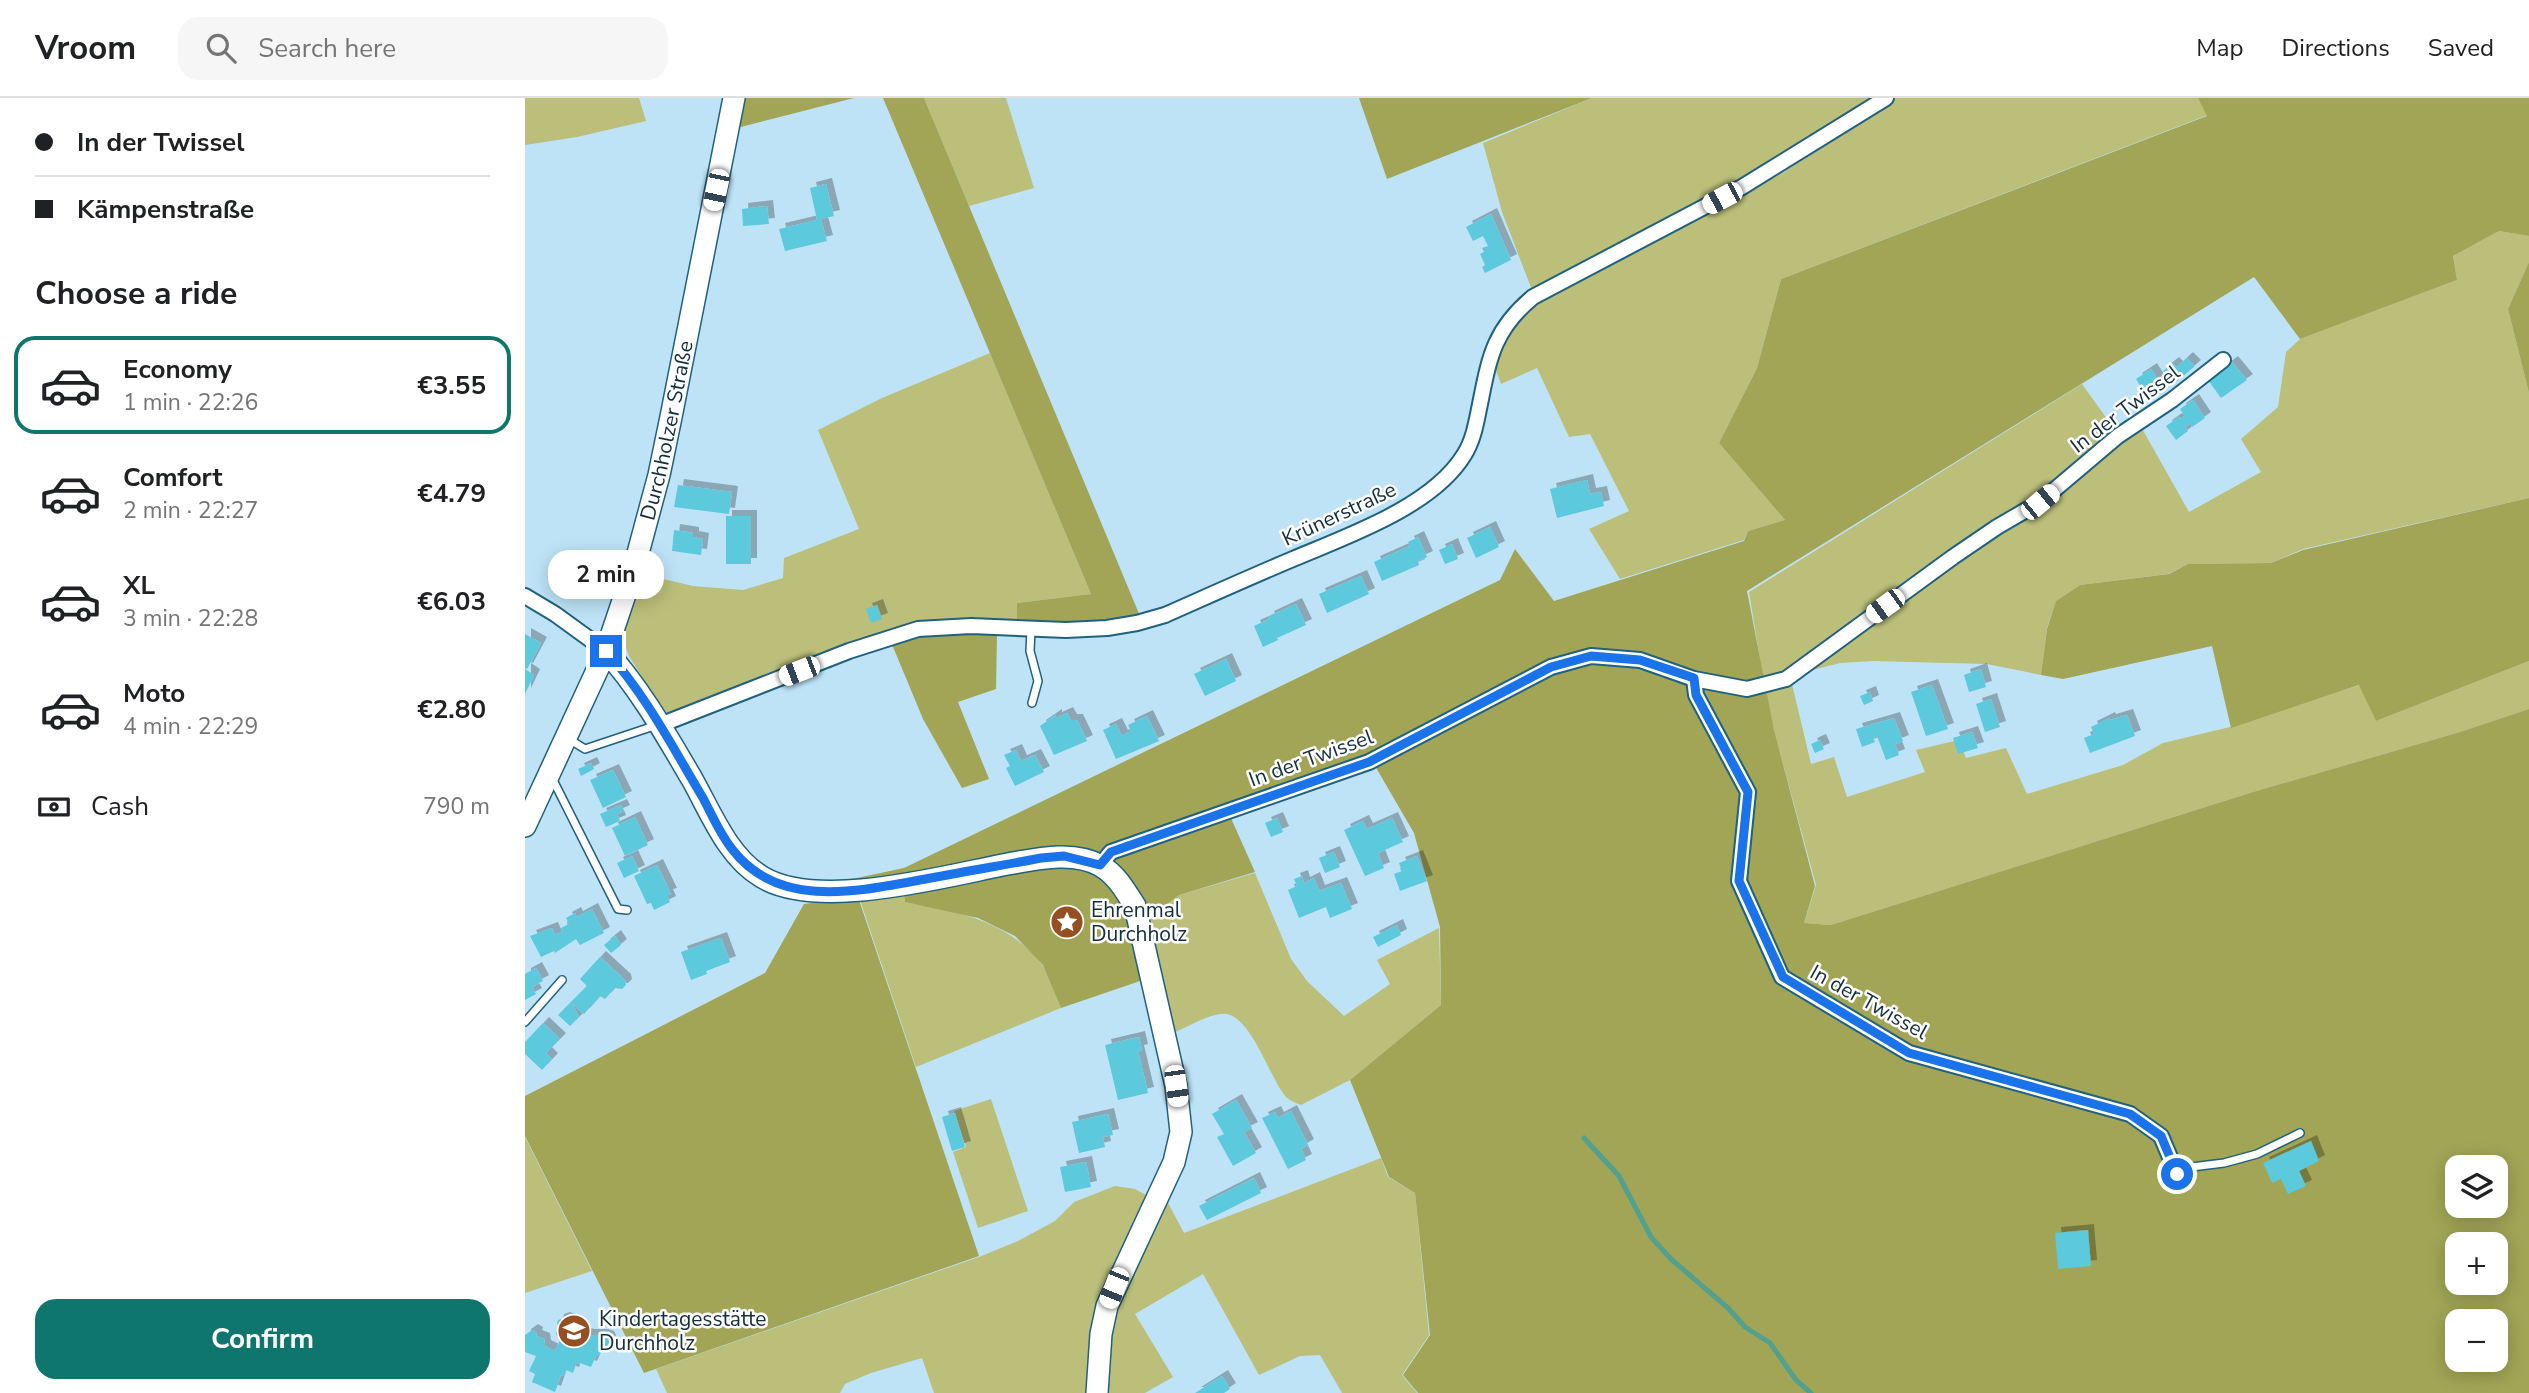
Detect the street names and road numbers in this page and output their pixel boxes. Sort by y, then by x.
street label: Durchholzer Straße [633,338,700,523]
street label: In der Twissel [2064,358,2186,459]
street label: Krünerstraße [1277,475,1401,553]
street label: In der Twissel [1245,722,1378,793]
street label: In der Twissel [1805,958,1934,1046]

